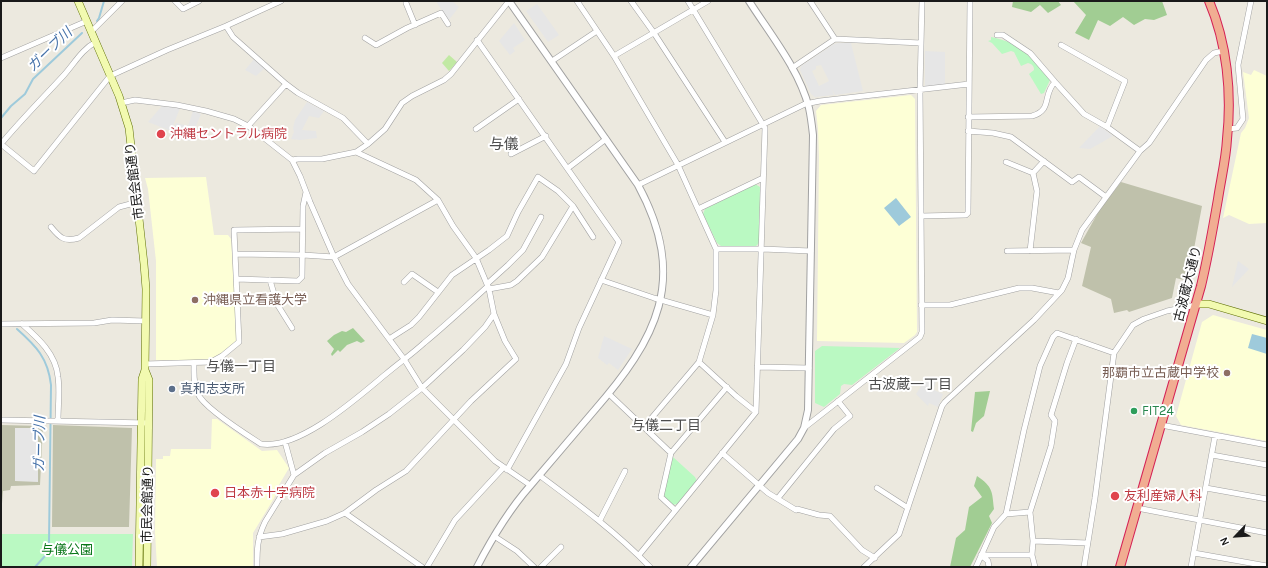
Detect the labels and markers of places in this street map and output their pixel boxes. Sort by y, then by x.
place label: 沖縄セントラル病院 [170,126,287,142]
marker: 沖縄セントラル病院 [155,128,167,140]
place label: 沖縄県立看護大学 [203,292,307,308]
marker: 沖縄県立看護大学 [190,295,200,305]
place label: 那覇市立古蔵中学校 [1102,365,1219,381]
marker: 那覇市立古蔵中学校 [1222,368,1232,378]
place label: 真和志支所 [180,381,245,397]
marker: 真和志支所 [167,384,177,394]
place label: FIT24 [1142,403,1174,419]
marker: FIT24 [1129,406,1139,416]
place label: 日本赤十字病院 [224,485,315,501]
marker: 日本赤十字病院 [209,487,221,499]
place label: 友利産婦人科 [1124,488,1202,504]
marker: 友利産婦人科 [1109,490,1121,502]

